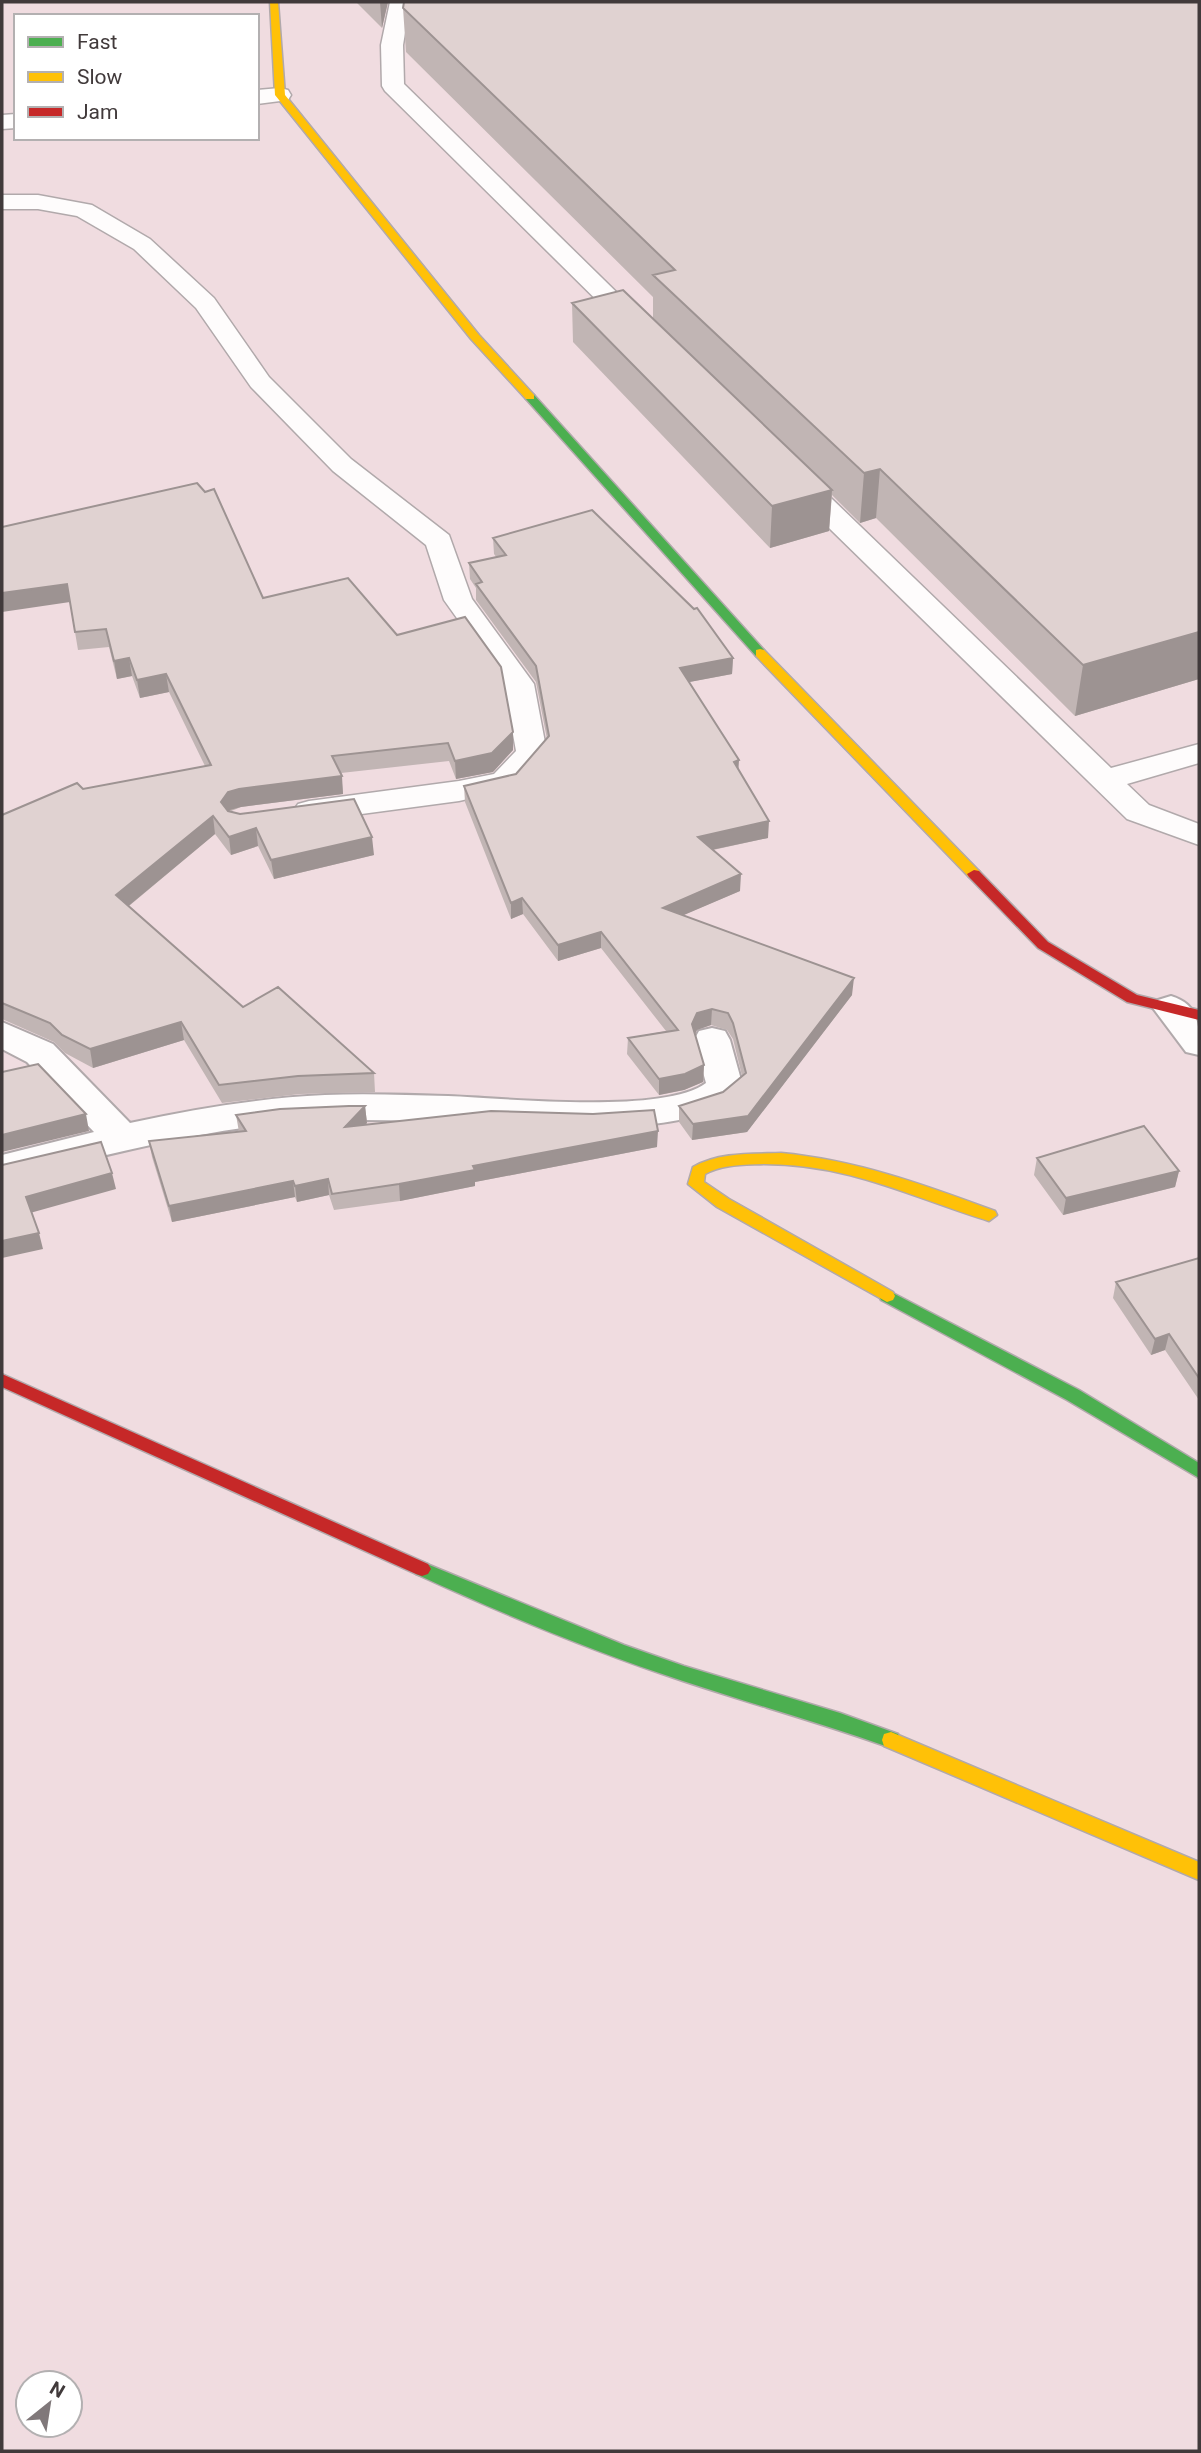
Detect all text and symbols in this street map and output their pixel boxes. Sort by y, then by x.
legend [14,14,259,140]
text: Fast [77,30,118,54]
text: Slow [77,65,123,89]
text: Jam [77,100,118,124]
north arrow [14,2369,84,2439]
text: N [46,2376,69,2403]

